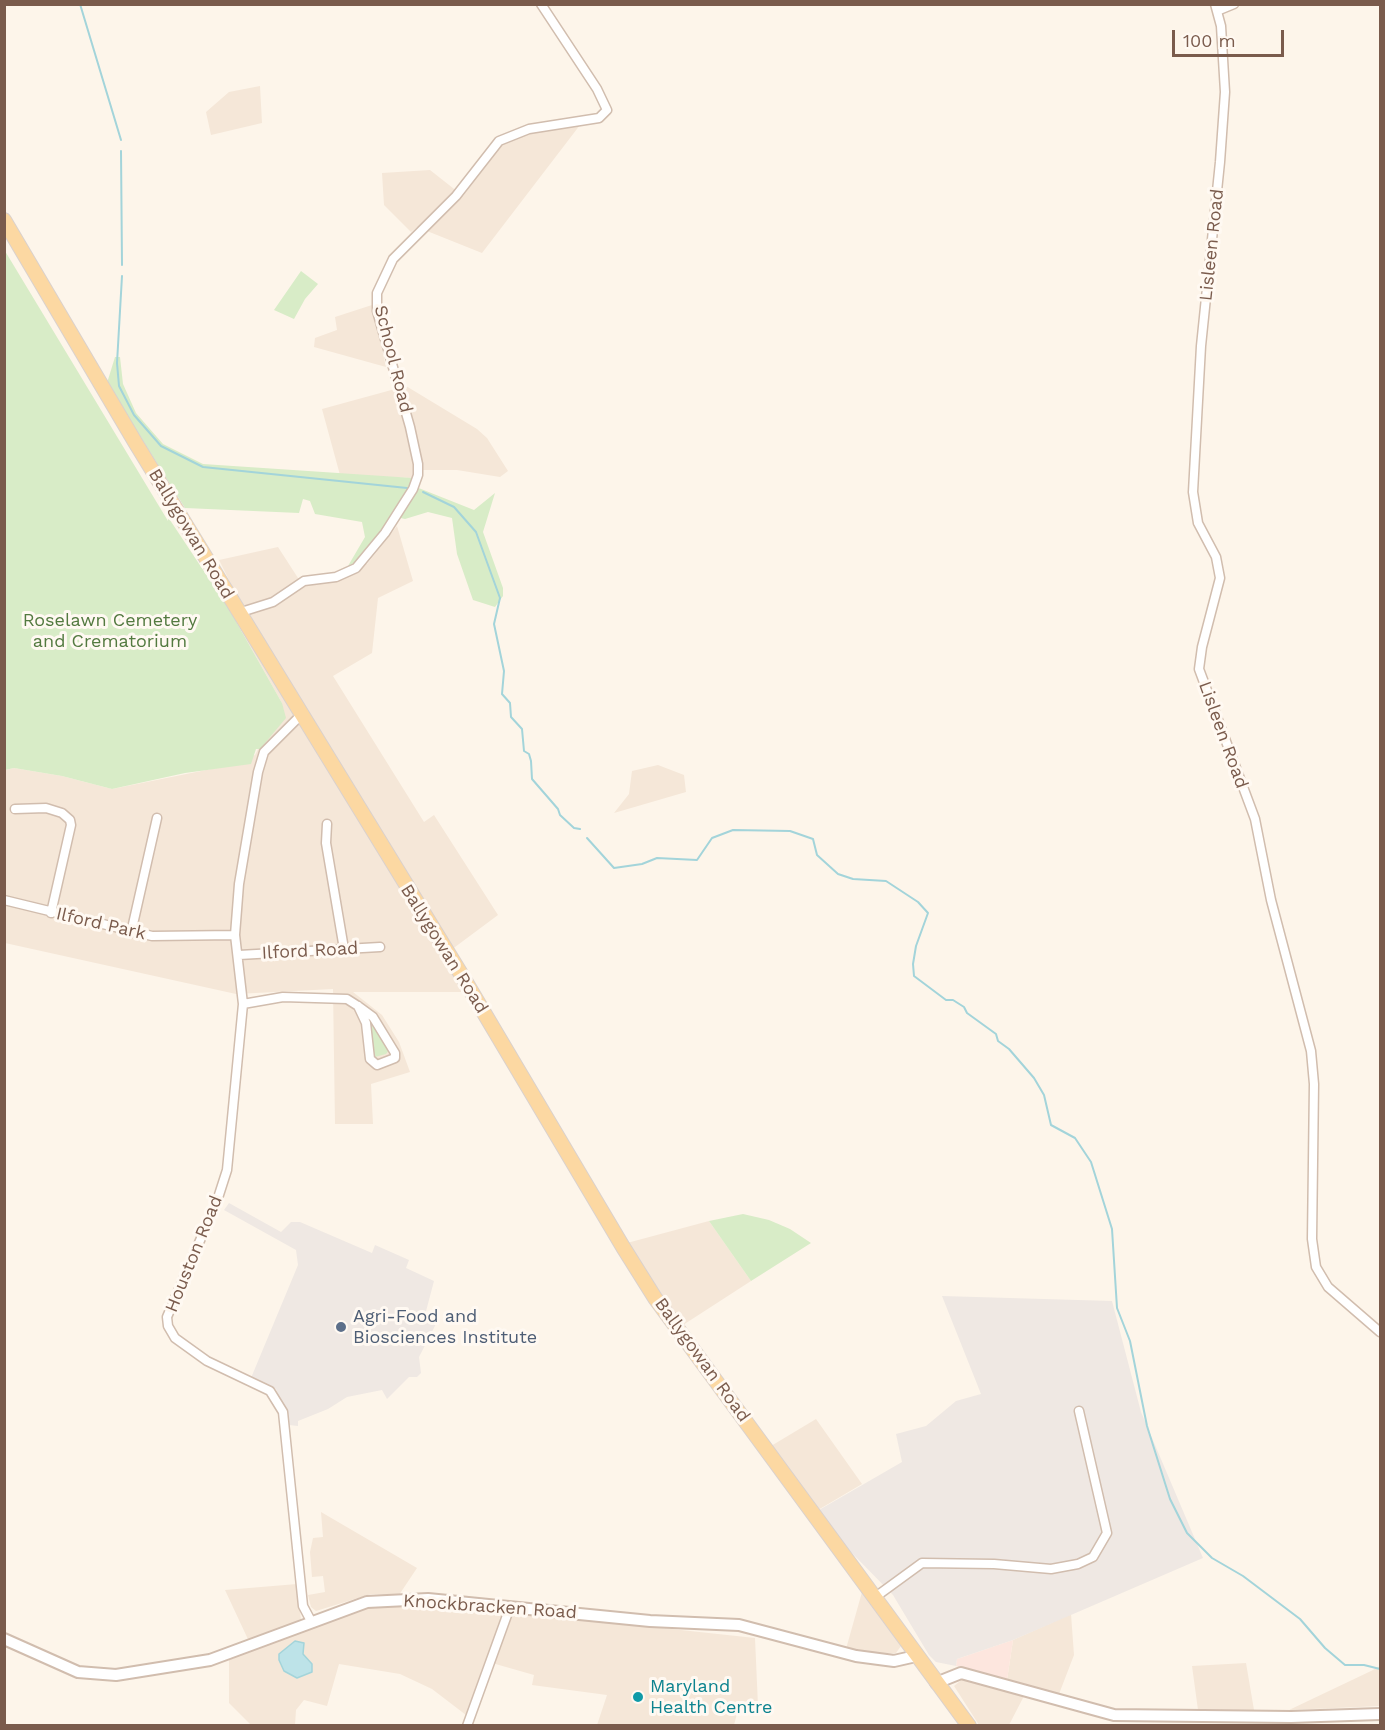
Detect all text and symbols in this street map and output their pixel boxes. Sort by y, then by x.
scale bar [1175,18,1288,56]
text: 100 m [1183,30,1236,51]
street label: Lisleen Road [1195,188,1229,302]
street label: School Road [369,303,417,415]
street label: Ballygowan Road [144,465,238,603]
park label: Roselawn Cemetery and Crematorium [23,610,197,652]
street label: Lisleen Road [1194,678,1252,792]
street label: Ballygowan Road [396,880,492,1018]
street label: Ilford Park [54,903,148,945]
street label: Ilford Road [261,938,359,964]
street label: Houston Road [161,1192,227,1316]
street label: Ballygowan Road [650,1294,754,1426]
place label: Agri-Food and Biosciences Institute [353,1306,537,1348]
marker: Agri-Food and Biosciences Institute [334,1320,348,1334]
street label: Knockbracken Road [402,1590,578,1624]
place label: Maryland Health Centre [650,1676,772,1718]
marker: Maryland Health Centre [631,1690,645,1704]

